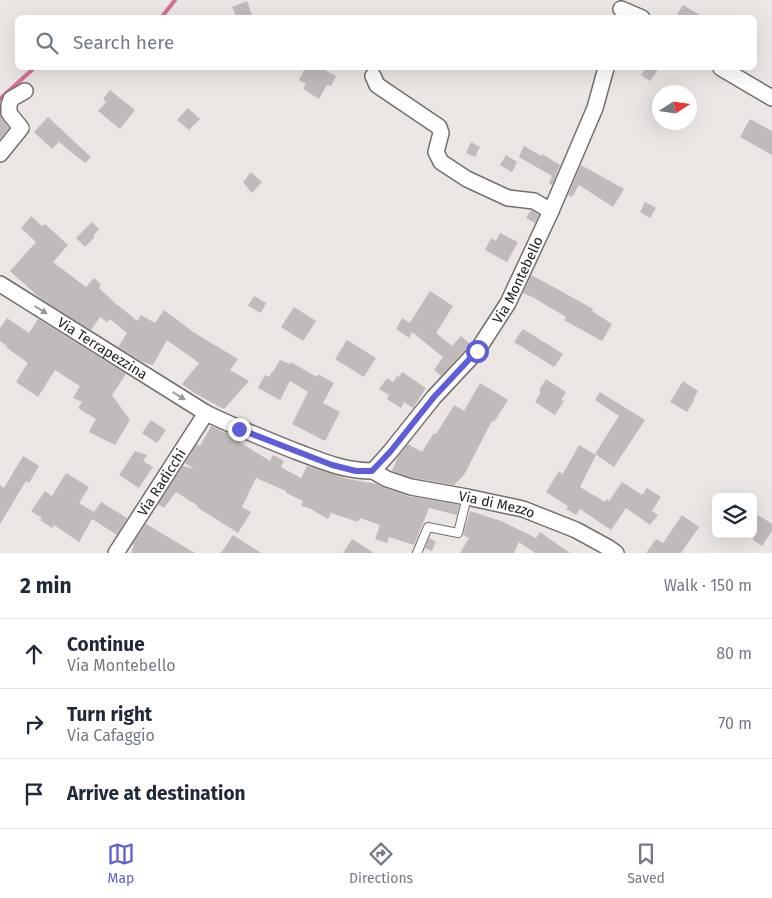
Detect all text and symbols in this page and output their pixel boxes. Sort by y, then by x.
search box [15,15,757,70]
icon: search [33,29,61,57]
text: Search here [73,31,174,54]
north arrow [652,85,697,130]
street label: Via Montebello [489,234,547,327]
one-way arrow [35,306,48,315]
street label: Via Terrapezzina [54,314,150,383]
route start [466,340,489,363]
one-way arrow [173,391,186,401]
route end [228,418,251,441]
street label: Via Radicchi [134,446,190,519]
street label: Via di Mezzo [457,488,537,522]
map controls [712,493,757,538]
button: layers [712,493,757,538]
text: 2 min [20,573,72,599]
text: Walk · 150 m [664,576,752,595]
text: Continue [67,633,145,656]
icon: ahead [20,640,48,668]
text: 80 m [716,644,752,663]
text: Via Montebello [67,656,176,675]
text: Turn right [67,703,152,726]
icon: right [20,710,48,738]
text: 70 m [718,714,752,733]
text: Via Cafaggio [67,726,155,745]
icon: arrive [20,780,48,808]
text: Arrive at destination [67,782,246,805]
tab: Map [107,840,135,887]
tab: Directions [349,840,413,887]
tab: Saved [627,840,665,887]

